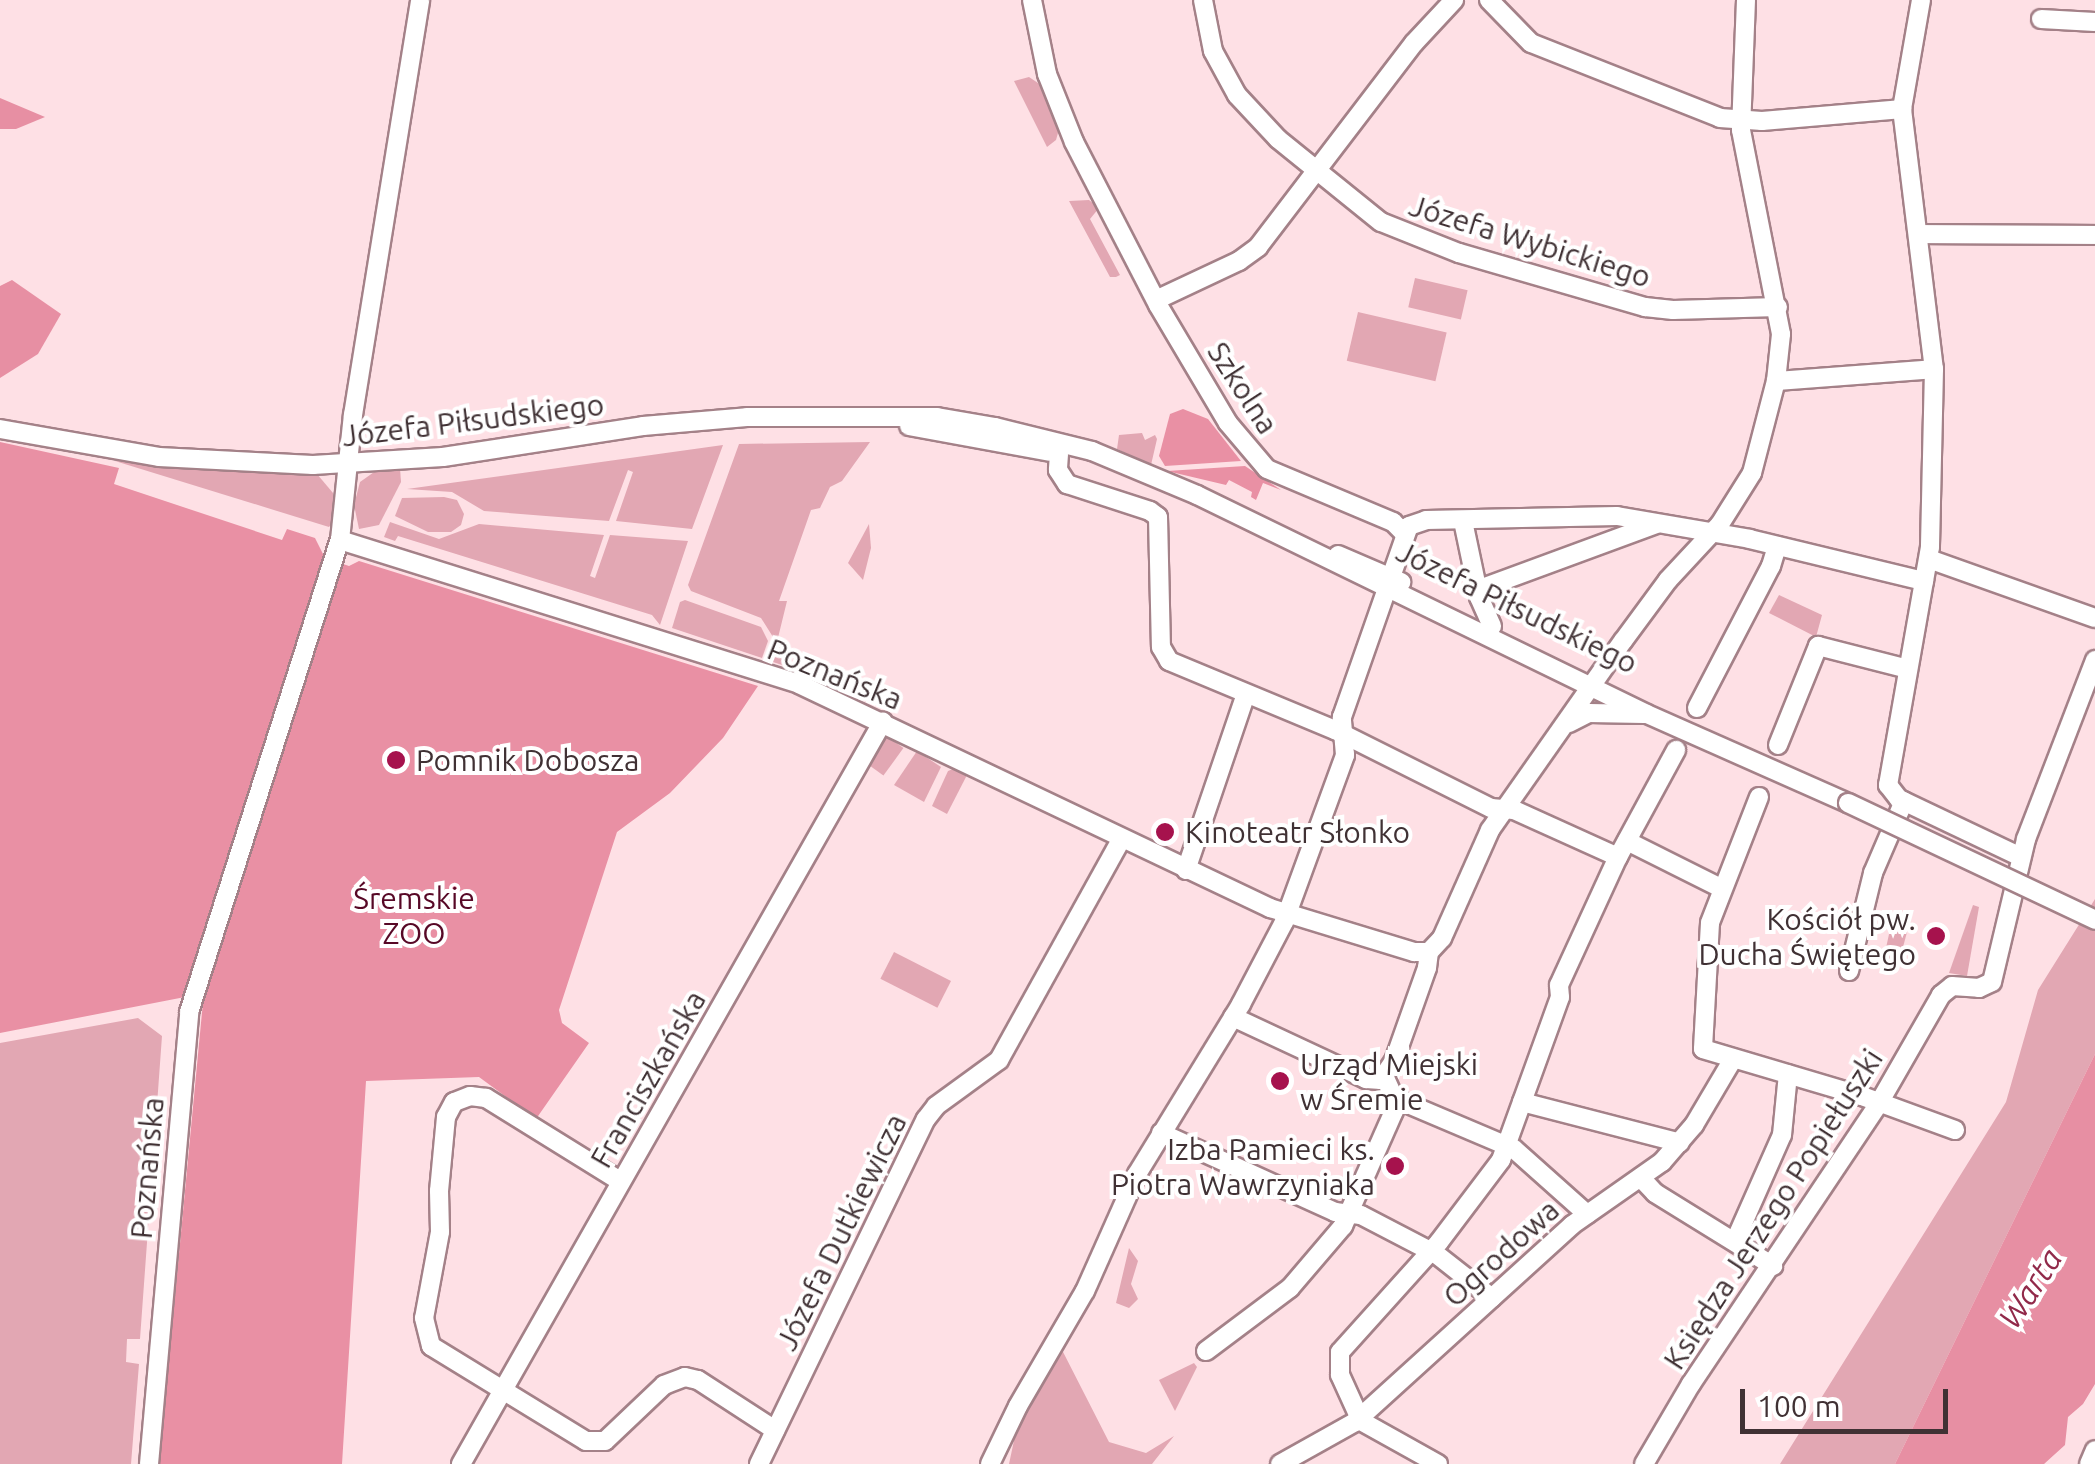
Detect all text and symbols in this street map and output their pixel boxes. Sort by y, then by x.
street label: Józefa Wybickiego [1405,187,1655,295]
street label: Szkolna [1200,335,1286,441]
street label: Józefa Piłsudskiego [340,386,606,454]
street label: Józefa Piłsudskiego [1391,533,1643,681]
street label: Poznańska [762,631,908,717]
place label: Pomnik Dobosza [416,742,639,778]
marker: Pomnik Dobosza [385,749,407,771]
place label: Kinoteatr Słonko [1185,814,1410,850]
marker: Kinoteatr Słonko [1154,821,1176,843]
park label: Śremskie ZOO [353,880,475,950]
place label: Kościół pw. Ducha Świętego [1698,901,1916,972]
marker: Kościół pw. Ducha Świętego [1925,925,1947,947]
street label: Franciszkańska [583,984,713,1174]
street label: Księdza Jerzego Popiełuszki [1656,1042,1890,1376]
place label: Urząd Miejski w Śremie [1300,1046,1478,1116]
marker: Urząd Miejski w Śremie [1269,1070,1291,1092]
street label: Poznańska [123,1096,171,1240]
street label: Józefa Dutkiewicza [768,1108,914,1356]
place label: Izba Pamieci ks. Piotra Wawrzyniaka [1111,1131,1375,1202]
marker: Izba Pamieci ks. Piotra Wawrzyniaka [1384,1155,1406,1177]
street label: Ogrodowa [1436,1192,1566,1314]
water label: Warta [1990,1241,2070,1335]
scale bar [1745,1369,1952,1431]
text: 100 m [1757,1389,1841,1423]

